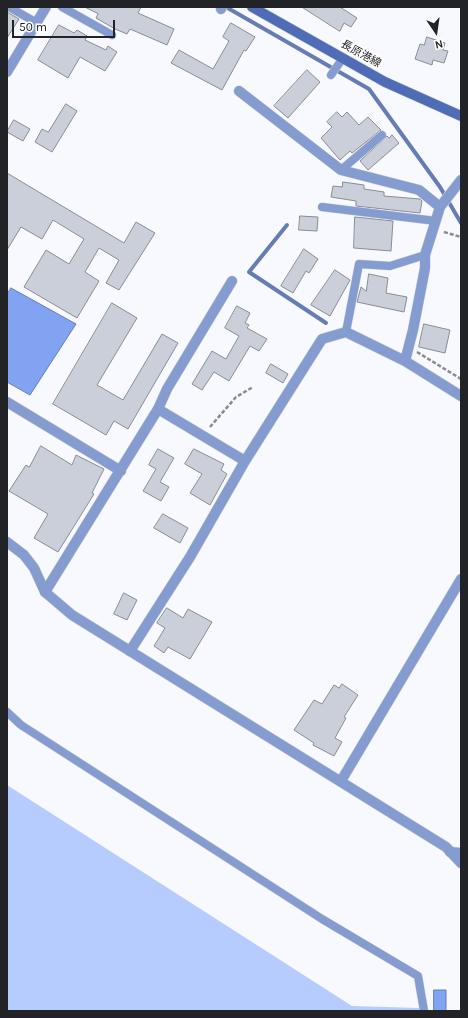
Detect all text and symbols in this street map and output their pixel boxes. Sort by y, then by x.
scale bar [14,12,117,38]
north arrow [416,12,456,52]
text: 50 m [19,20,47,34]
text: N [434,37,444,51]
street label: 長原港線 [339,38,383,70]

